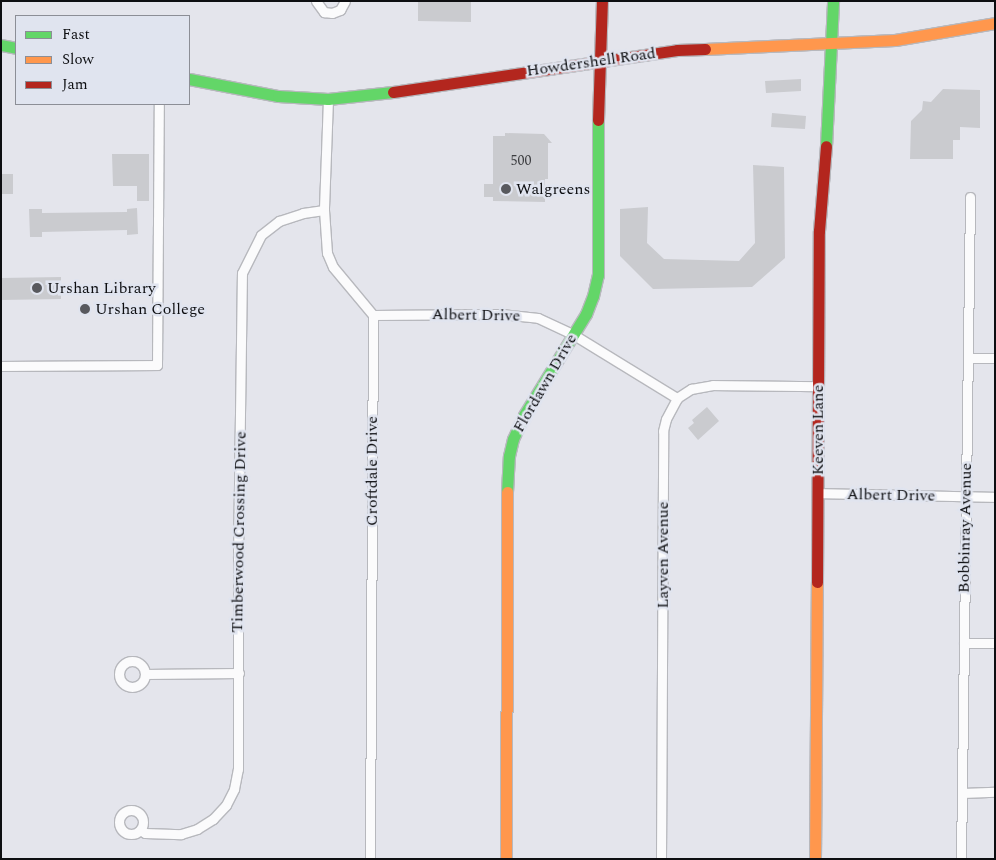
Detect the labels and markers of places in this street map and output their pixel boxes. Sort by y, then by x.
place label: Walgreens [516,179,590,199]
marker: Walgreens [500,183,512,195]
place label: Urshan Library [47,278,156,298]
marker: Urshan Library [31,282,43,294]
place label: Urshan College [95,299,205,319]
marker: Urshan College [79,303,91,315]

